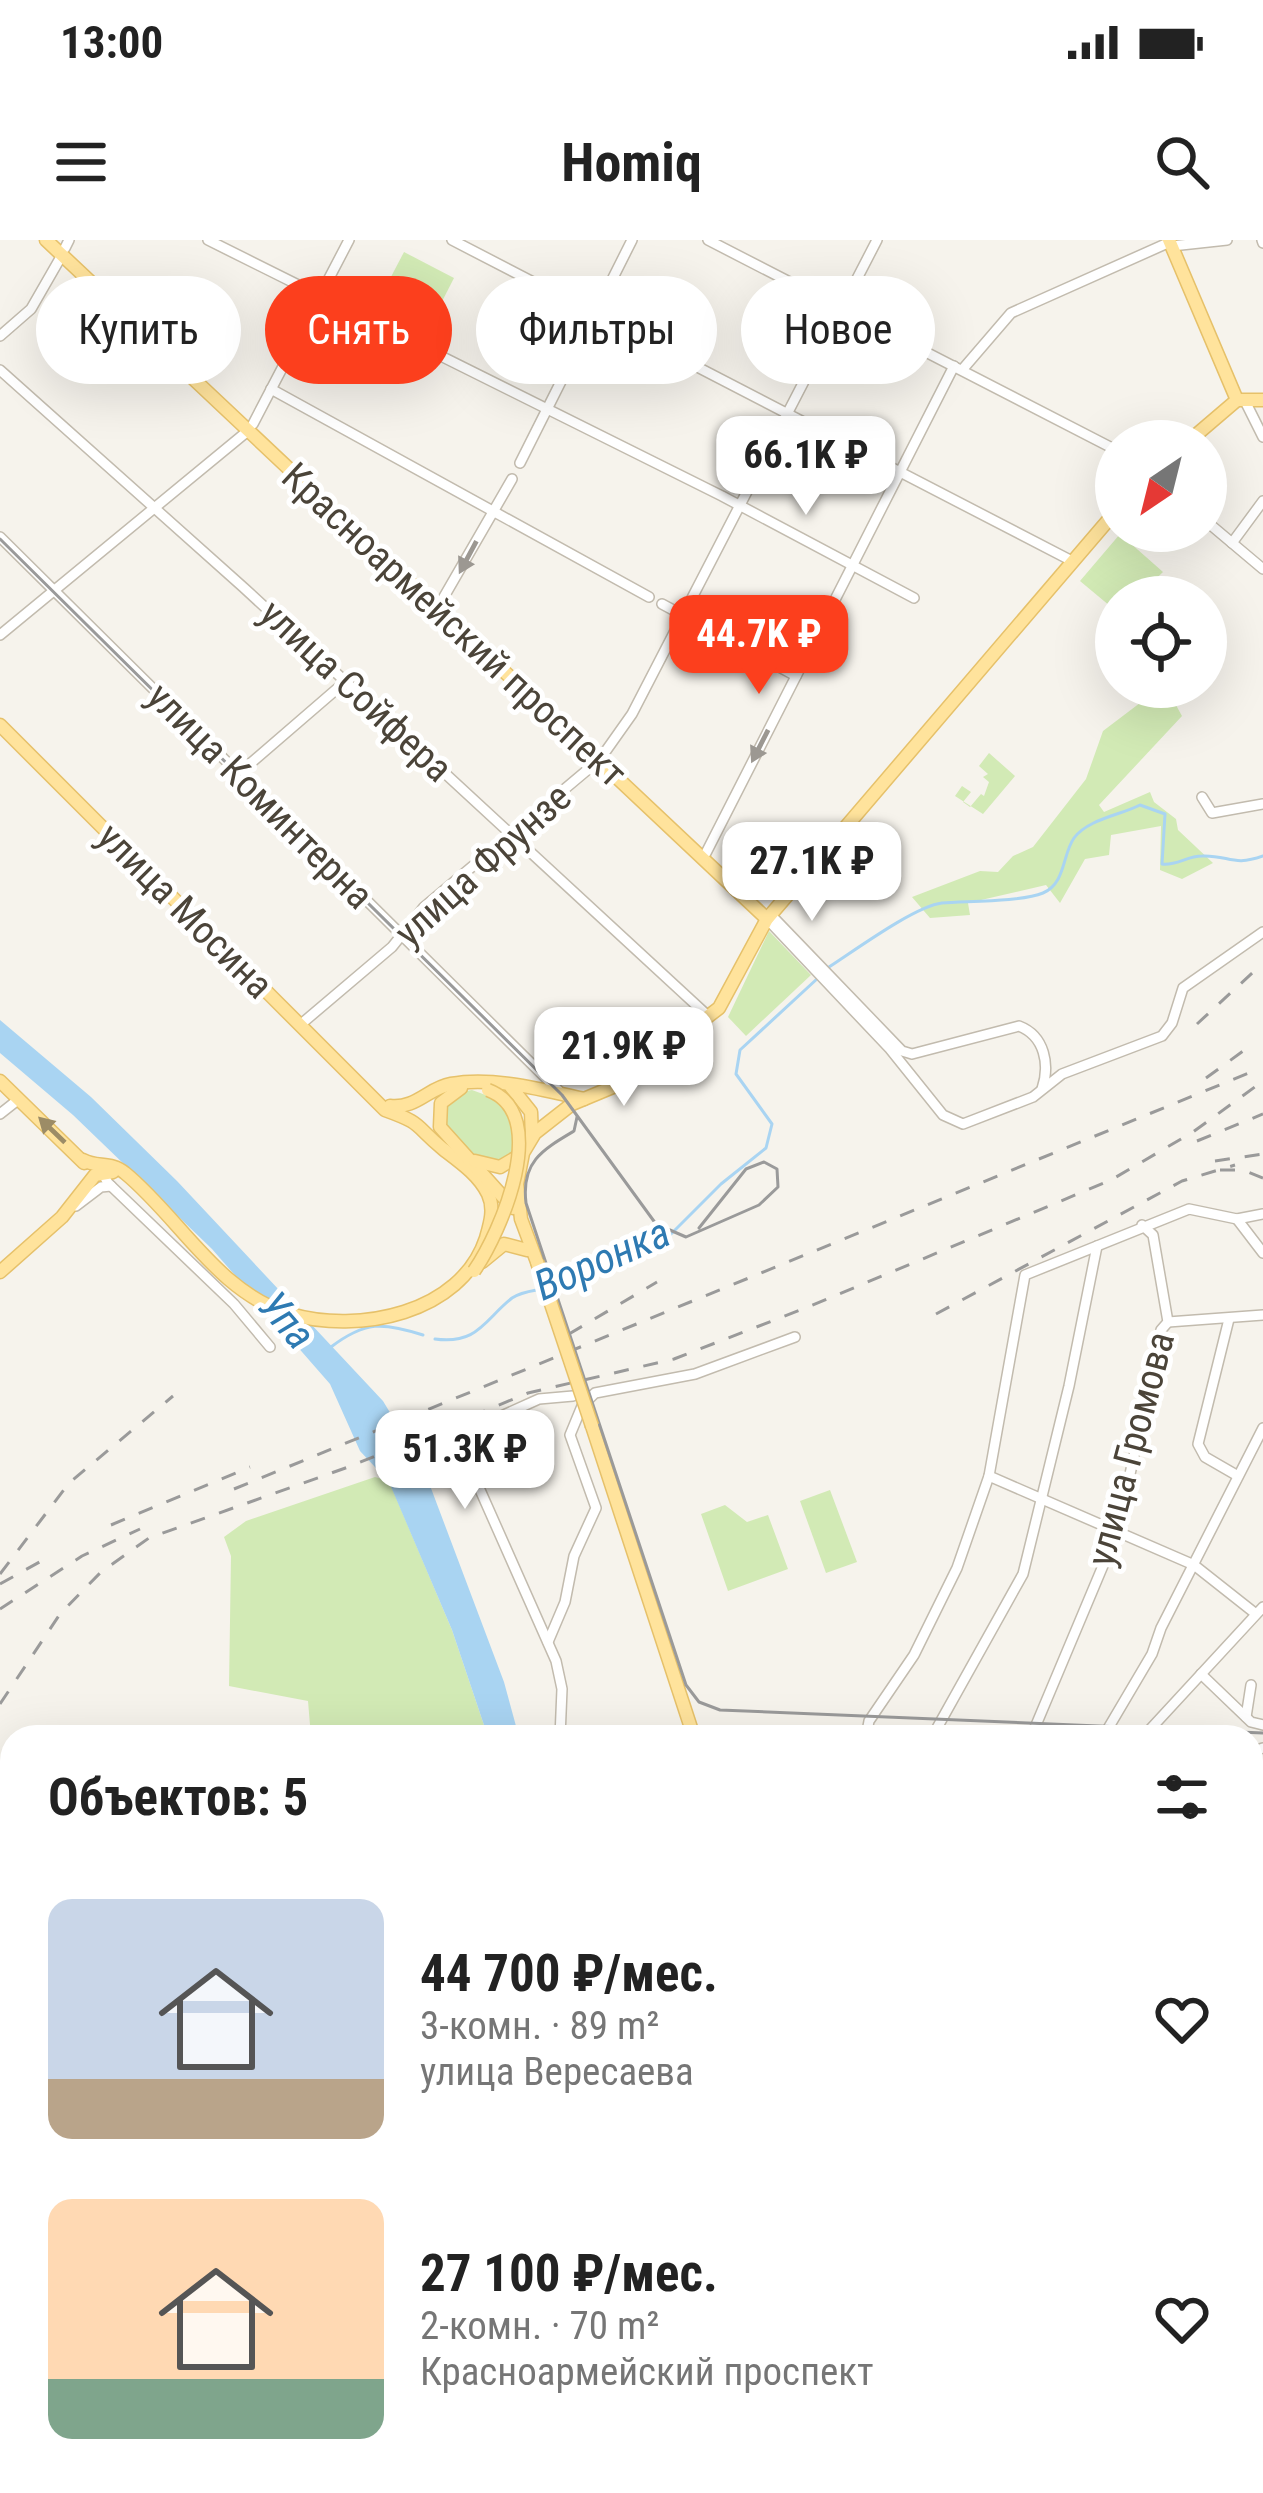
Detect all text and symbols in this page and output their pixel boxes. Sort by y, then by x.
text: 13:00 [60,16,163,69]
icon: menu [48,129,114,195]
icon: search [1149,129,1215,195]
text: Homiq [561,131,702,194]
chip: Купить [36,276,241,384]
chip: Снять [265,276,452,384]
chip: Фильтры [476,276,717,384]
chip: Новое [741,276,935,384]
pin: 66.1K ₽ [695,416,917,518]
north arrow [1095,420,1227,552]
map controls [1095,420,1227,708]
text: 66.1K ₽ [743,432,869,478]
street label: Красноармейский проспект [272,453,636,797]
one-way arrow [458,540,479,575]
button: locate [1095,576,1227,708]
street label: улица Сойфера [251,590,461,792]
pin: 44.7K ₽ [648,595,870,697]
text: 44.7K ₽ [696,611,822,657]
street label: улица Коминтерна [138,674,382,918]
one-way arrow [751,729,771,763]
street label: улица Фрунзе [386,774,580,956]
street label: улица Мосина [88,814,282,1008]
pin: 27.1K ₽ [701,822,923,924]
text: 27.1K ₽ [749,838,875,884]
pin: 21.9K ₽ [513,1007,735,1109]
text: 21.9K ₽ [561,1023,687,1069]
one-way arrow [38,1117,67,1145]
water label: Воронка [527,1208,677,1310]
water label: Упа [249,1281,325,1359]
street label: улица Громова [1078,1327,1184,1571]
pin: 51.3K ₽ [354,1410,576,1512]
text: 51.3K ₽ [402,1426,528,1472]
icon: filters [1149,1764,1215,1830]
text: Объектов: 5 [48,1768,308,1827]
text: 44 700 ₽/мес. [420,1944,718,2003]
icon: home [144,1947,288,2091]
icon: heart [1149,1986,1215,2052]
text: 3-комн. · 89 m² [420,2003,659,2049]
text: улица Вересаева [420,2049,694,2095]
text: 27 100 ₽/мес. [420,2244,718,2303]
icon: home [144,2247,288,2391]
icon: heart [1149,2286,1215,2352]
text: 2-комн. · 70 m² [420,2303,659,2349]
text: Красноармейский проспект [420,2349,874,2395]

